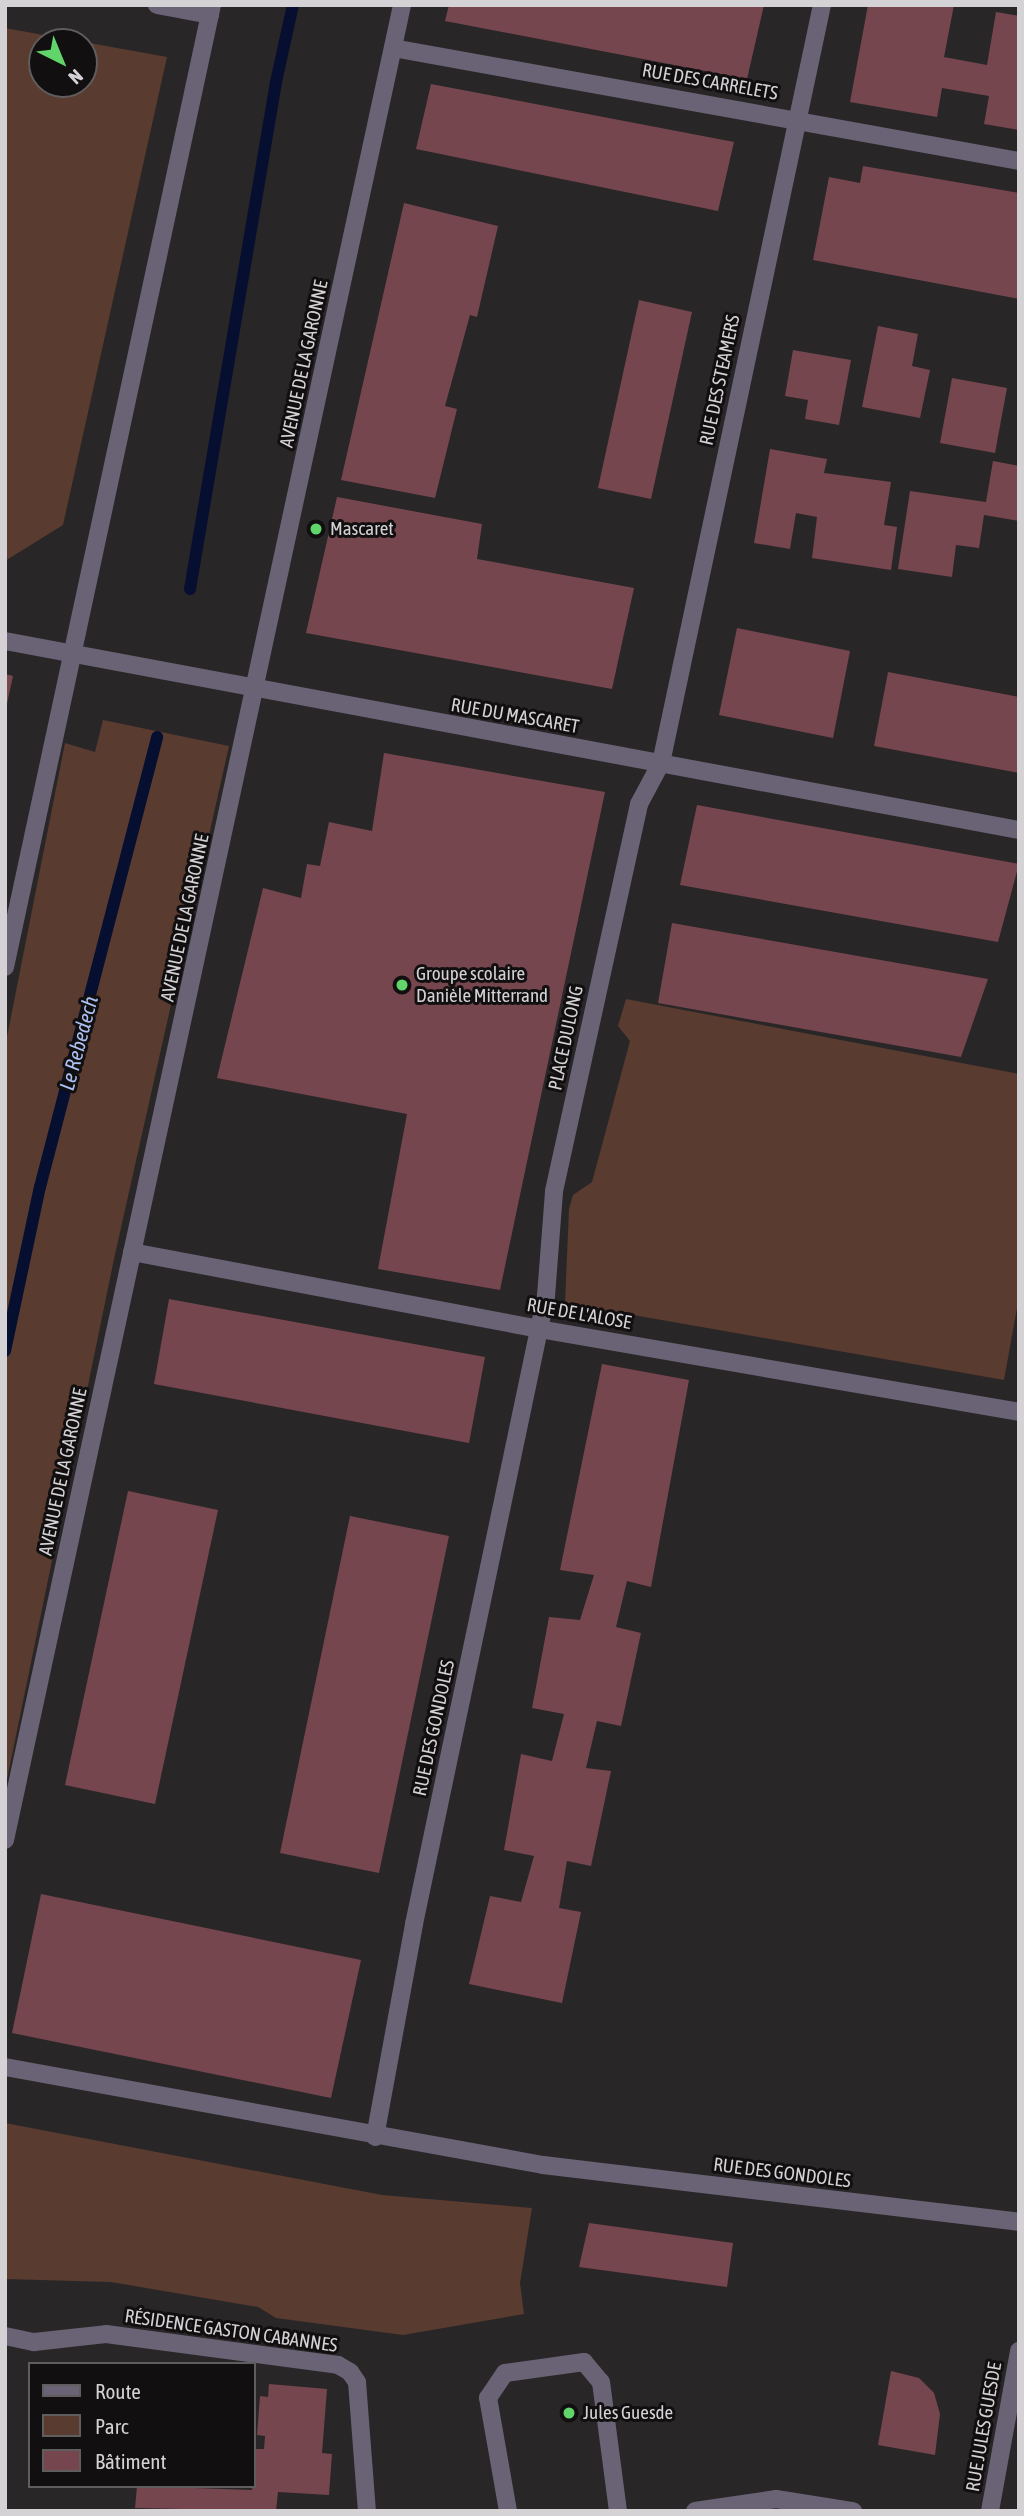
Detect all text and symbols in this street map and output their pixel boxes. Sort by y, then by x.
north arrow [28,28,98,98]
street label: RUE DES CARRELETS [640,59,780,105]
text: N [64,65,88,89]
street label: AVENUE DE LA GARONNE [275,278,333,450]
street label: RUE DES STEAMERS [695,313,745,447]
place label: Mascaret [330,518,394,540]
marker: Mascaret [308,521,324,537]
street label: RUE DU MASCARET [449,694,581,738]
street label: AVENUE DE LA GARONNE [156,832,214,1004]
place label: Groupe scolaire Danièle Mitterrand [416,963,548,1007]
marker: Groupe scolaire Danièle Mitterrand [394,977,410,993]
street label: PLACE DULONG [544,984,588,1092]
water label: Le Rebedech [53,993,103,1093]
street label: RUE DE L'ALOSE [525,1294,633,1334]
street label: AVENUE DE LA GARONNE [34,1386,92,1558]
street label: RUE DES GONDOLES [408,1658,460,1798]
street label: RUE DES GONDOLES [712,2153,852,2193]
street label: RÉSIDENCE GASTON CABANNES [123,2305,339,2357]
street label: RUE JULES GUESDE [961,2361,1007,2493]
legend [28,2362,256,2488]
text: Route [95,2379,141,2403]
place label: Jules Guesde [583,2402,673,2424]
marker: Jules Guesde [561,2405,577,2421]
text: Parc [95,2414,129,2438]
text: Bâtiment [95,2449,166,2473]

